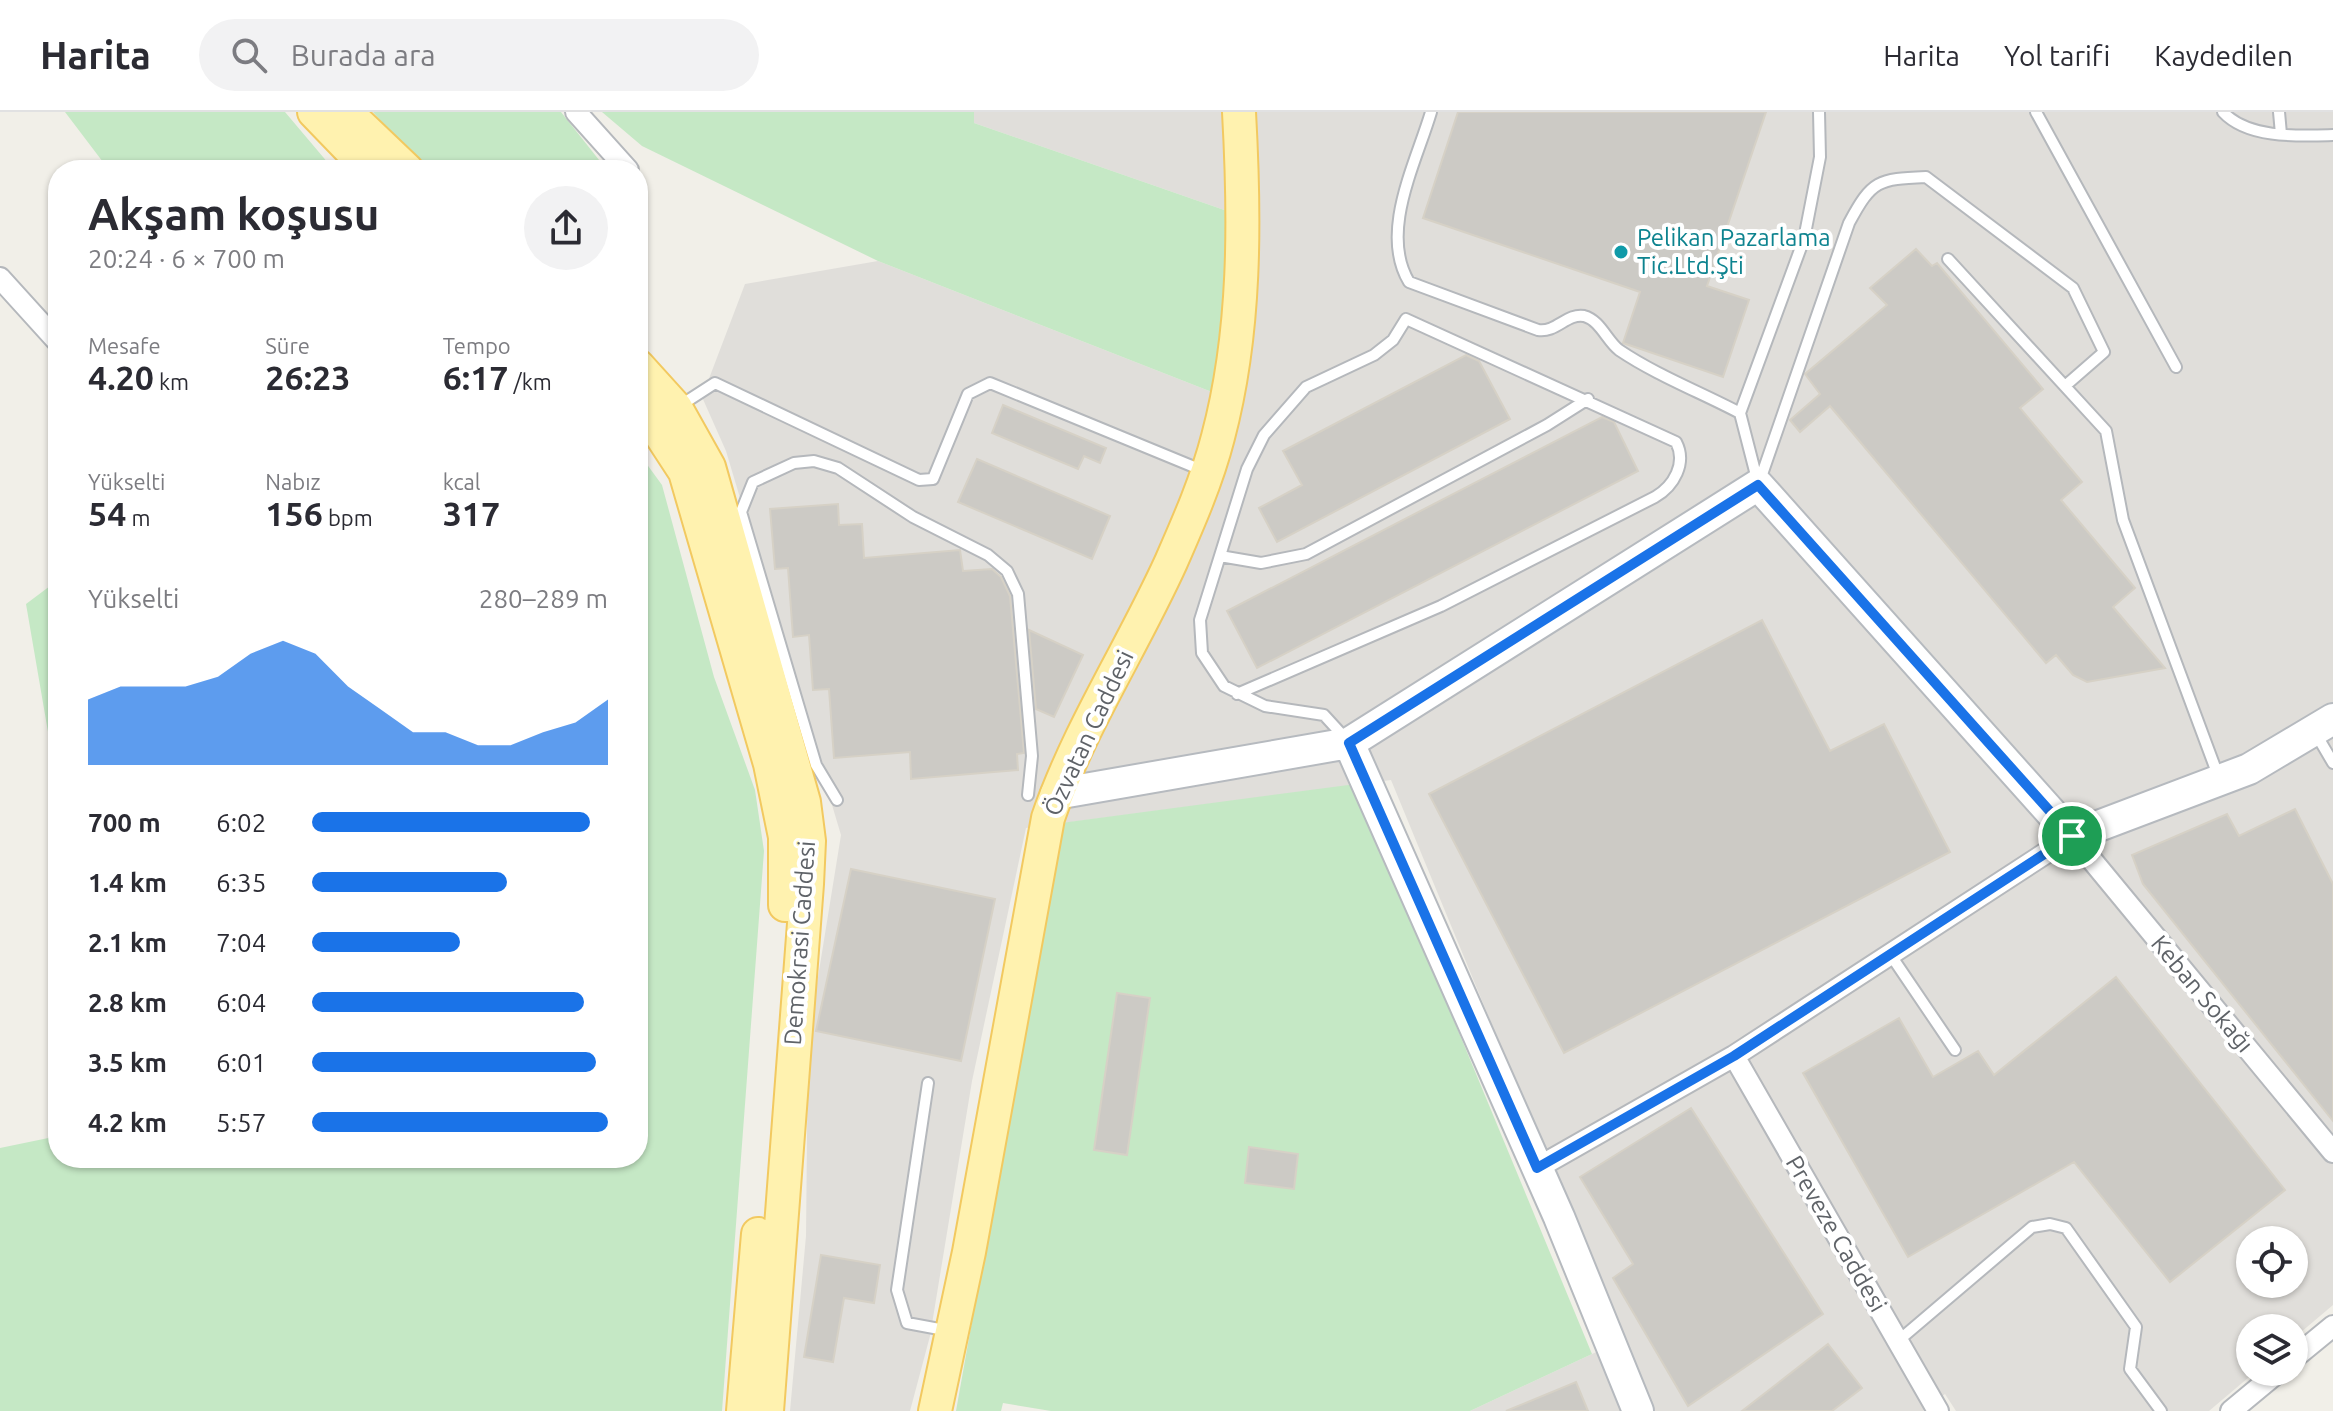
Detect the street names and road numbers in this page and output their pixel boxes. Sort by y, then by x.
street label: Özvatan Caddesi [1038,646,1139,820]
street label: Demokrasi Caddesi [779,840,820,1046]
street label: Keban Sokağı [2146,930,2259,1057]
street label: Preveze Caddesi [1781,1151,1892,1317]

